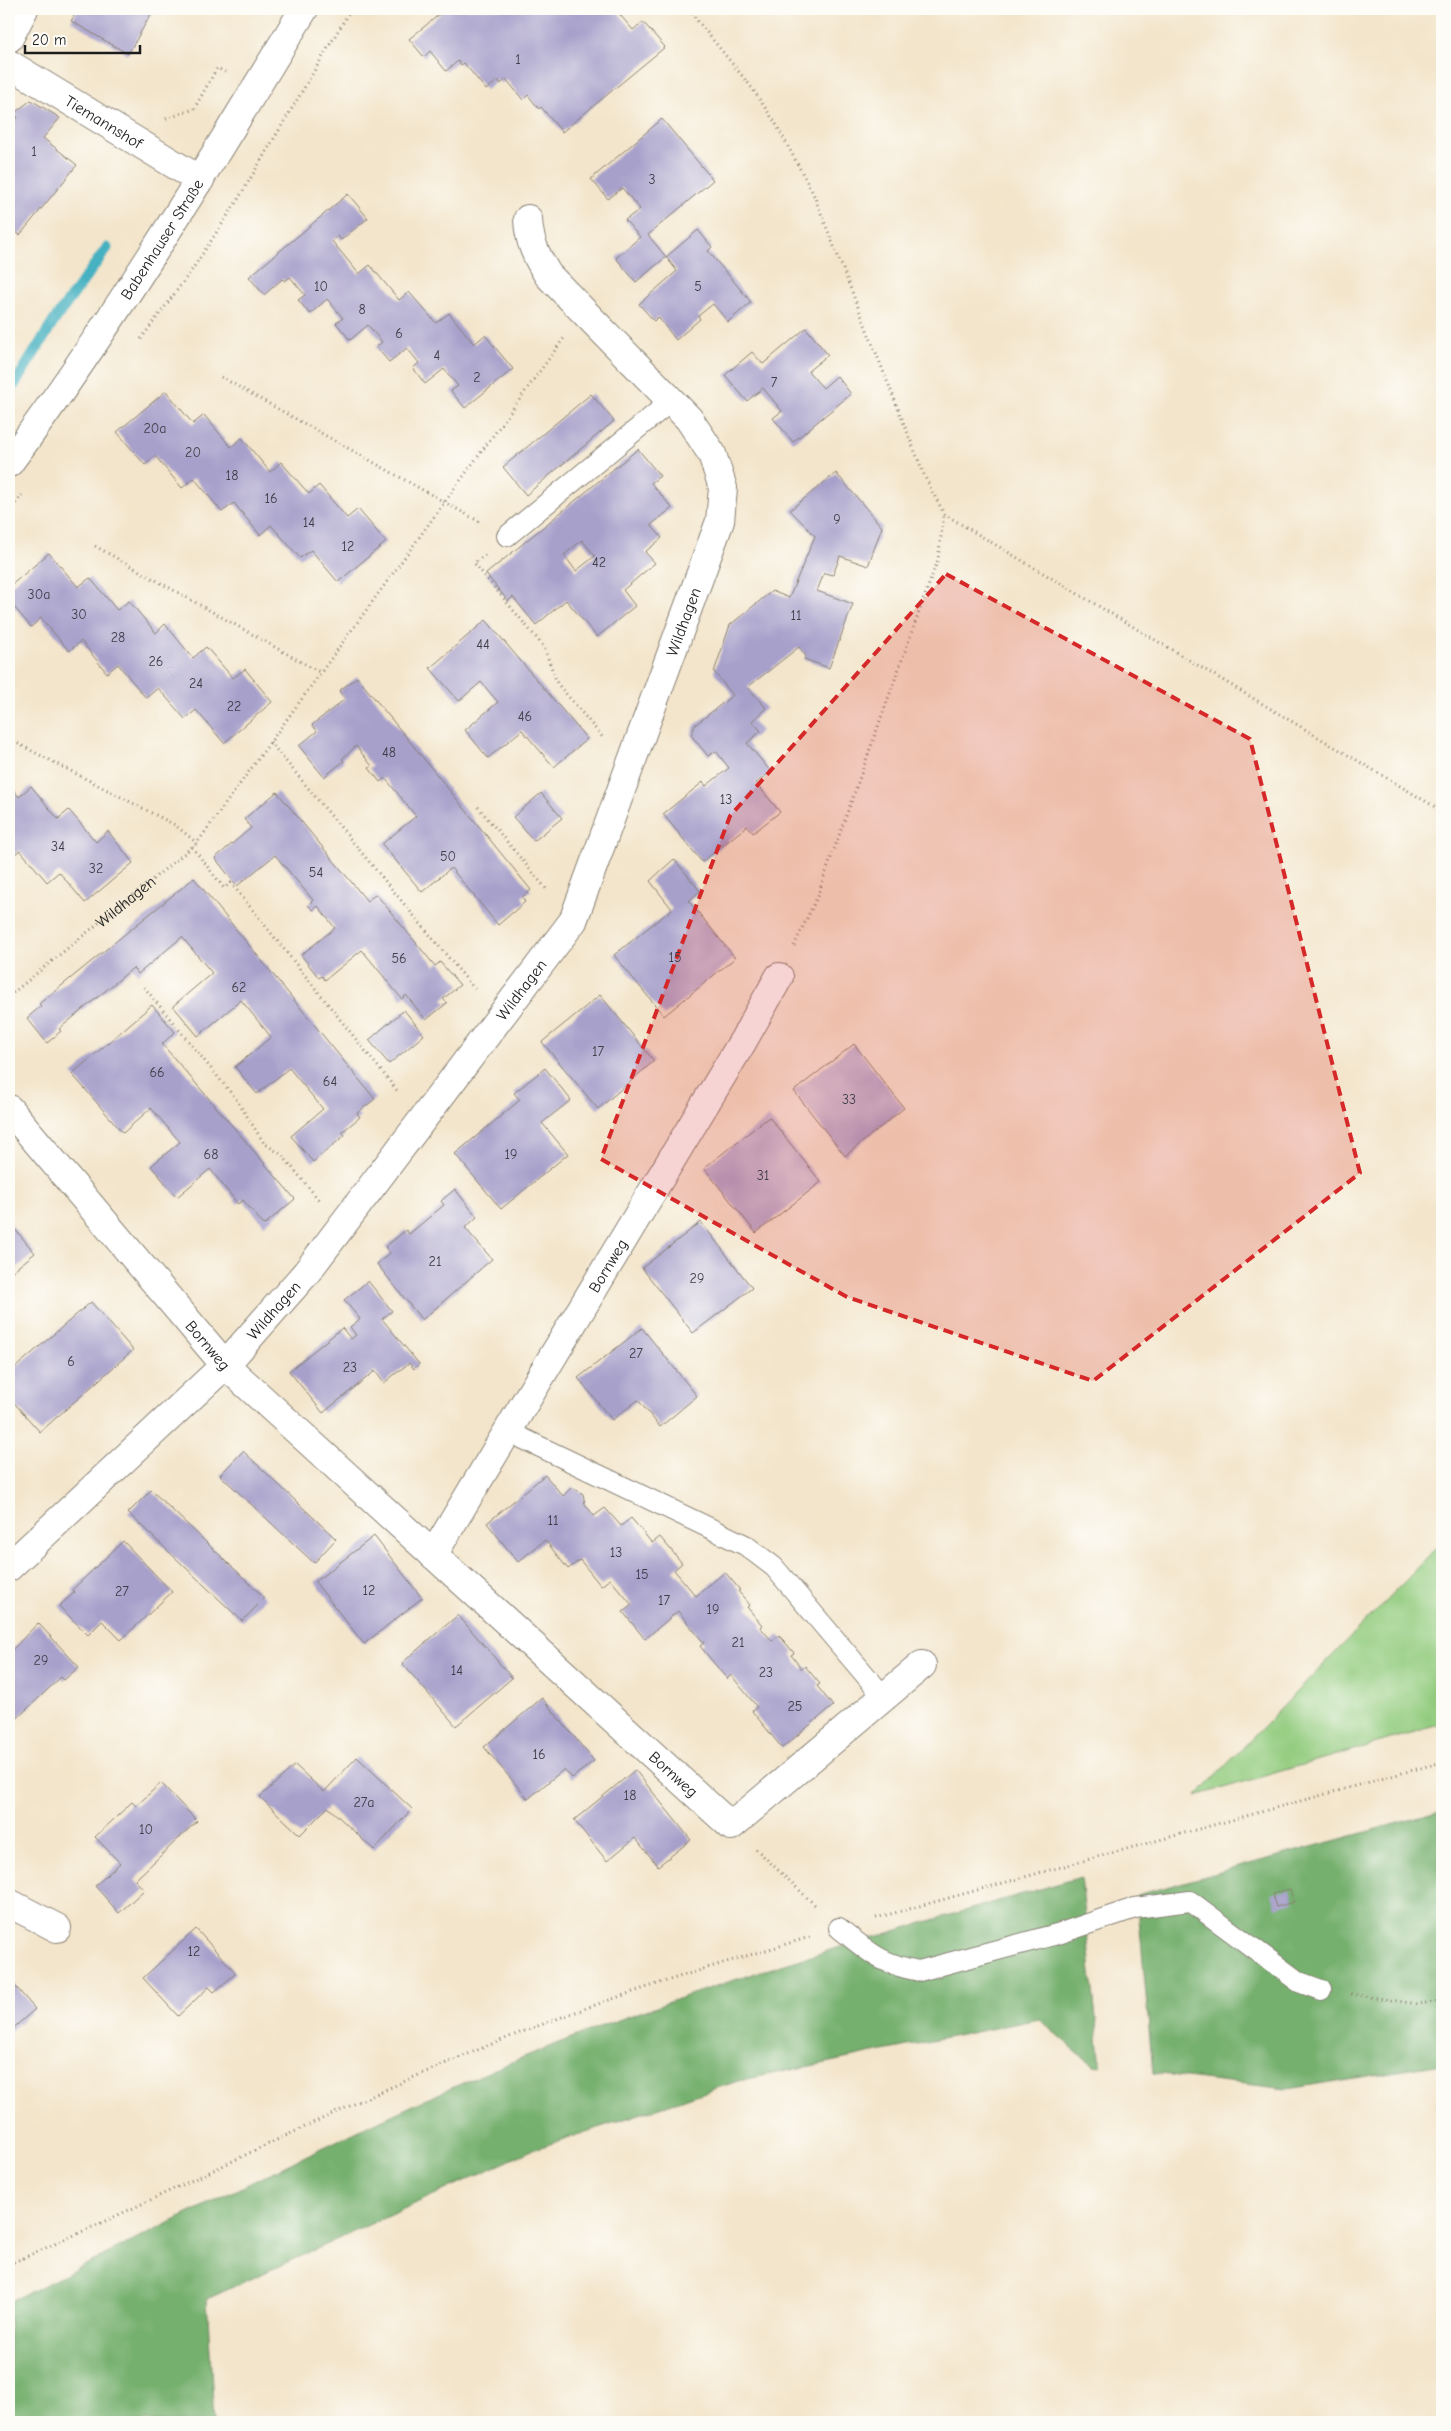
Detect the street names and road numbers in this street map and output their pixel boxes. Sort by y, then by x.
street label: Tiemannshof [61,92,147,154]
street label: Babenhauser Straße [117,176,207,303]
street label: Wildhagen [663,585,705,659]
street label: Wildhagen [92,872,159,932]
street label: Wildhagen [493,956,551,1024]
street label: Bornweg [585,1236,631,1296]
street label: Wildhagen [244,1278,305,1344]
street label: Bornweg [181,1317,234,1374]
street label: Bornweg [645,1748,701,1801]

